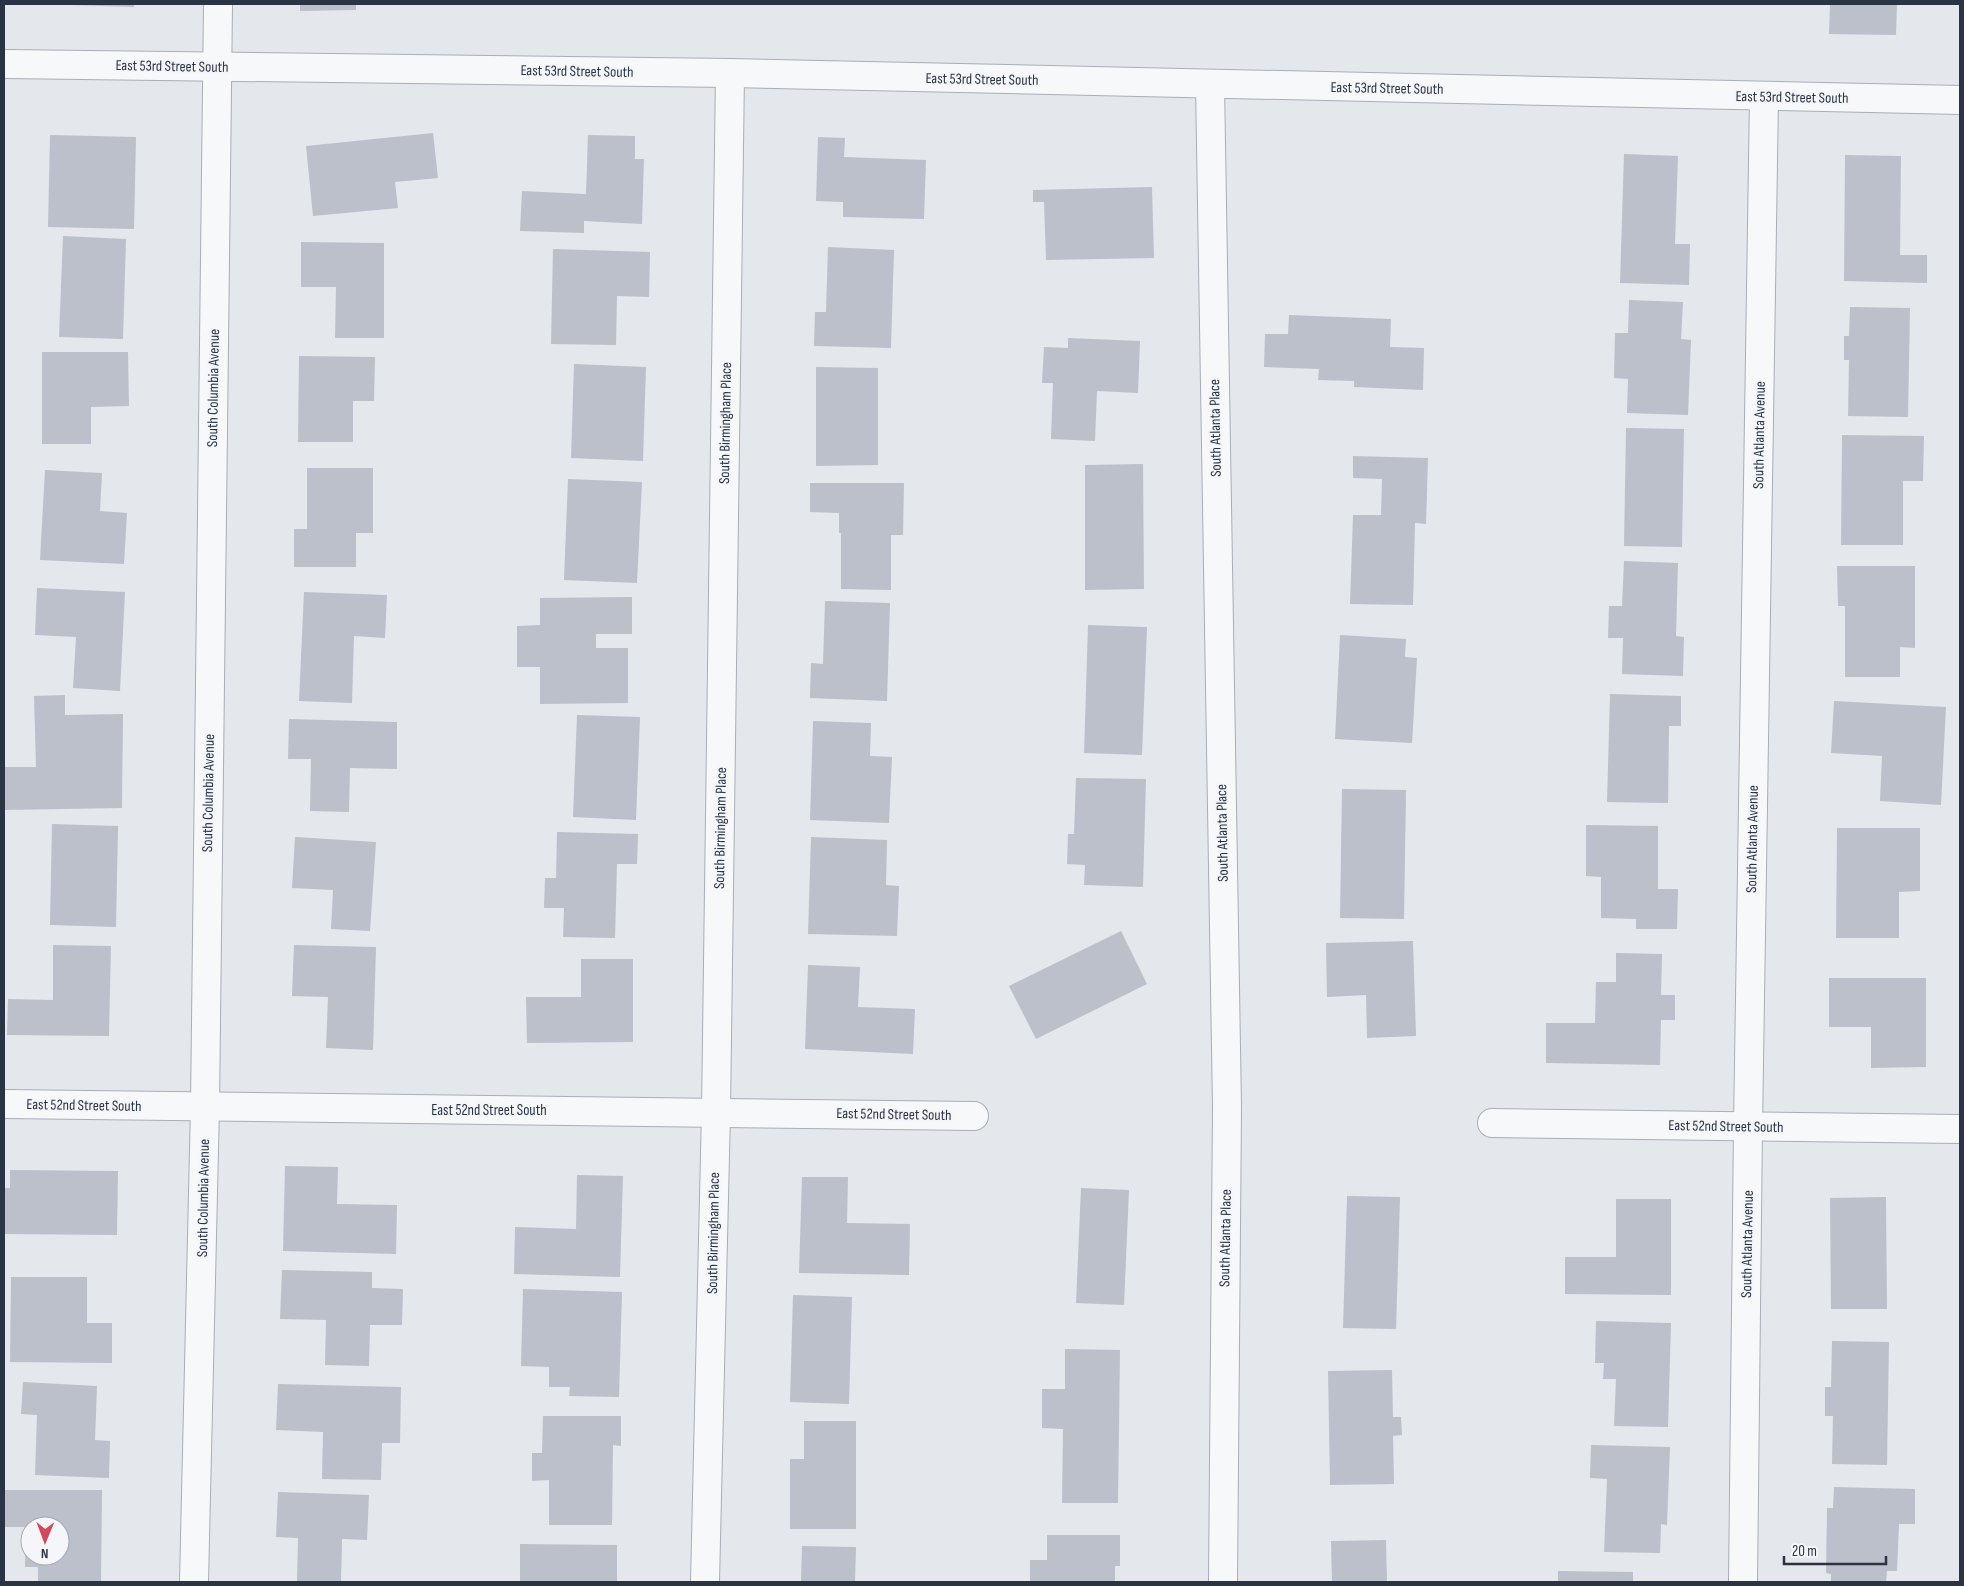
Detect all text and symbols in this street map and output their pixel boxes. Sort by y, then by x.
street label: East 53rd Street South [115,56,229,77]
street label: East 53rd Street South [520,61,634,82]
street label: East 53rd Street South [925,69,1039,90]
street label: East 53rd Street South [1330,78,1444,99]
street label: East 53rd Street South [1735,87,1849,108]
street label: South Columbia Avenue [203,329,224,447]
street label: South Birmingham Place [715,362,736,484]
street label: South Atlanta Place [1205,379,1226,477]
street label: South Atlanta Avenue [1749,381,1770,489]
street label: South Columbia Avenue [198,734,219,852]
street label: South Birmingham Place [710,767,731,889]
street label: South Atlanta Place [1212,784,1233,882]
street label: South Atlanta Avenue [1742,785,1763,893]
street label: East 52nd Street South [26,1095,142,1116]
street label: East 52nd Street South [431,1101,547,1120]
street label: East 52nd Street South [836,1104,952,1125]
street label: East 52nd Street South [1668,1116,1784,1137]
street label: South Columbia Avenue [193,1139,214,1257]
street label: South Birmingham Place [703,1172,724,1294]
street label: South Atlanta Place [1215,1189,1236,1287]
street label: South Atlanta Avenue [1737,1190,1758,1298]
north arrow [20,1516,70,1566]
scale bar [1784,1534,1886,1566]
text: 20 m [1792,1542,1817,1561]
text: N [41,1545,49,1562]

